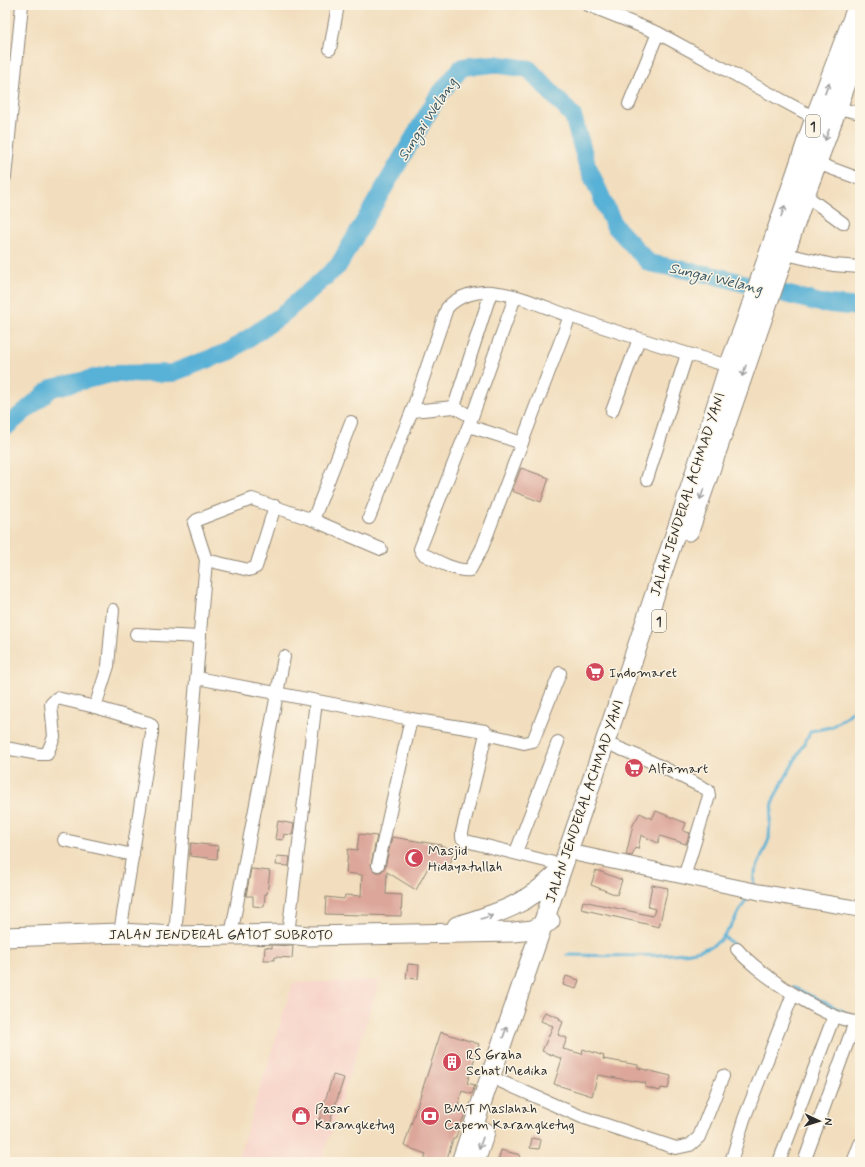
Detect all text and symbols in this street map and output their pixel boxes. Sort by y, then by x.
water label: Sungai Welang [393,74,463,166]
one-way arrow [823,83,831,95]
road number: 1 [806,115,820,137]
one-way arrow [823,128,830,141]
one-way arrow [780,205,788,217]
water label: Sungai Welang [667,258,765,301]
one-way arrow [740,364,748,376]
street label: JALAN JENDERAL ACHMAD YANI [646,390,729,598]
one-way arrow [698,487,706,499]
road number: 1 [652,610,666,632]
supermarket icon: Indomaret [584,661,606,683]
place label: Indomaret [609,664,677,682]
street label: JALAN JENDERAL ACHMAD YANI [542,698,628,905]
supermarket icon: Alfamart [623,757,645,779]
place label: Alfamart [648,760,708,778]
place label: Masjid Hidayatullah [428,842,502,876]
mosque icon: Masjid Hidayatullah [403,847,425,869]
one-way arrow [480,913,493,920]
street label: JALAN JENDERAL GATOT SUBROTO [109,926,333,944]
one-way arrow [502,1027,510,1039]
place label: RS Graha Sehat Medika [466,1046,548,1080]
building icon: RS Graha Sehat Medika [441,1051,463,1073]
place label: Pasar Karangketug [315,1100,395,1134]
place label: BMT Maslahah Capem Karangketug [444,1100,575,1134]
north arrow [799,1101,839,1141]
shop icon: Pasar Karangketug [290,1105,312,1127]
bank icon: BMT Maslahah Capem Karangketug [419,1105,441,1127]
text: N [821,1117,835,1126]
one-way arrow [477,1137,484,1150]

